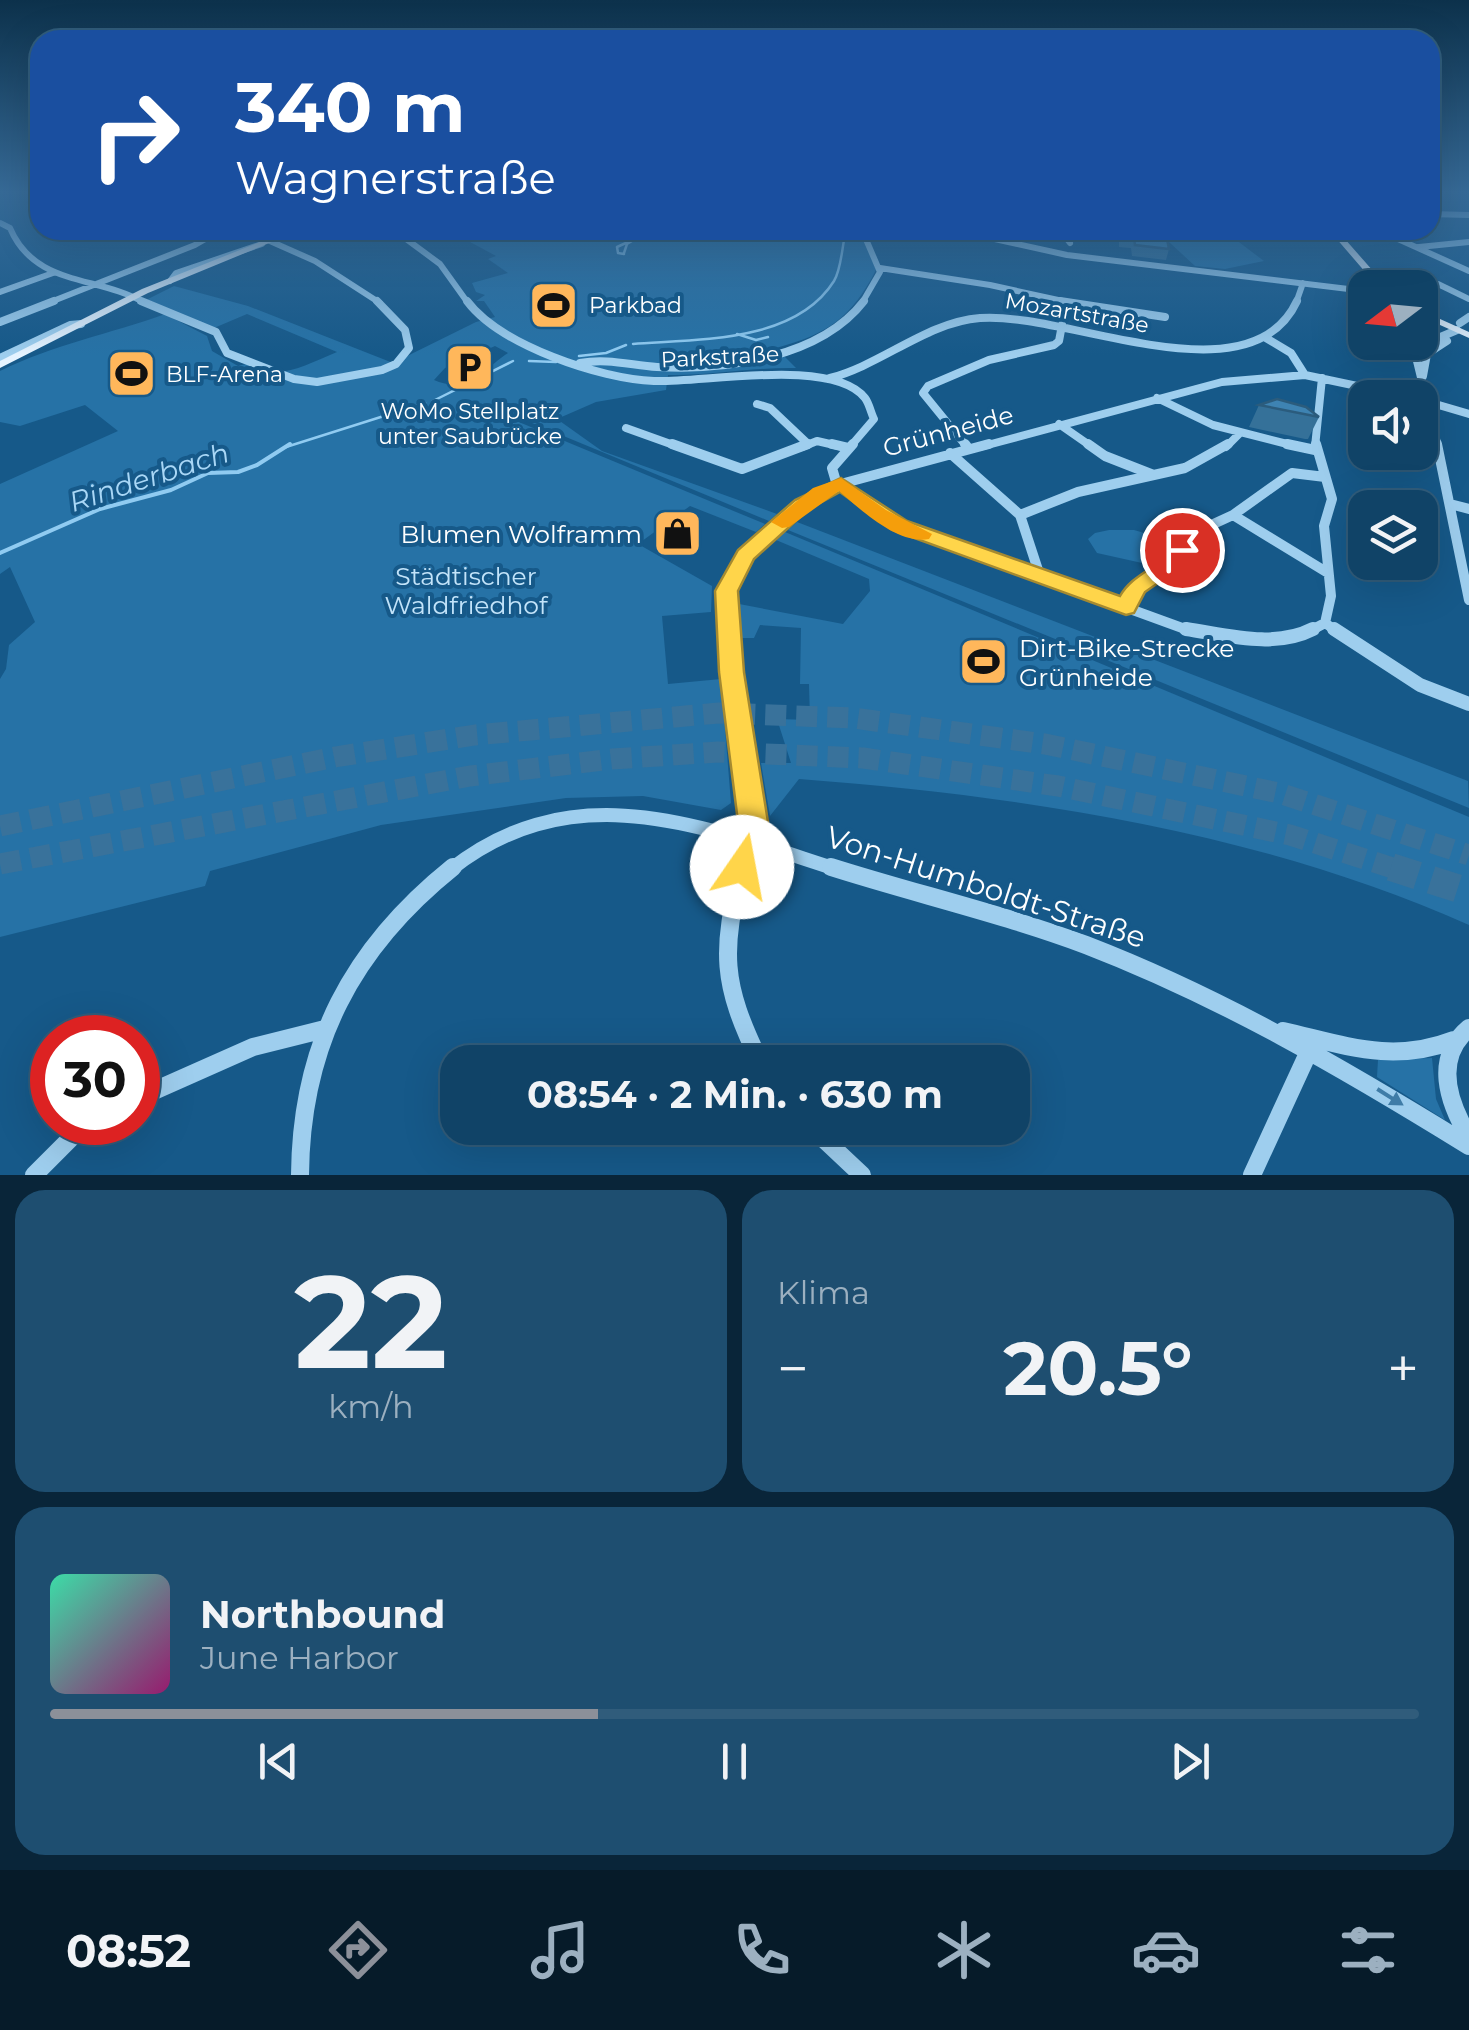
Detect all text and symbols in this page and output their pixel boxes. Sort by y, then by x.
text: 340 m [235,64,465,150]
icon: right [70,70,200,200]
text: Wagnerstraße [235,150,556,205]
north arrow [1348,270,1438,360]
map controls [1348,270,1438,580]
sports icon: Parkbad [528,279,580,331]
street label: Mozartstraße [1003,287,1151,339]
place label: Parkbad [589,292,682,319]
street label: Parkstraße [660,340,780,374]
parking icon: WoMo Stellplatz unter Saubrücke [444,341,496,393]
sports icon: BLF-Arena [105,348,157,400]
place label: BLF-Arena [166,361,283,388]
button: sound [1348,380,1438,470]
place label: WoMo Stellplatz unter Saubrücke [378,398,562,450]
street label: Grünheide [879,399,1017,463]
water label: Rinderbach [65,435,233,519]
button: layers [1348,490,1438,580]
shop icon: Blumen Wolframm [651,508,703,560]
pin [1140,508,1225,593]
place label: Blumen Wolframm [400,519,642,549]
icon: arrive [1155,523,1210,578]
park label: Städtischer Waldfriedhof [385,561,549,620]
place label: Dirt-Bike-Strecke Grünheide [1019,633,1234,692]
sports icon: Dirt-Bike-Strecke Grünheide [958,636,1010,688]
position arrow [690,815,794,919]
street label: Von-Humboldt-Straße [822,818,1150,956]
speed limit sign: 30 [30,1015,160,1145]
text: 08:54 · 2 Min. · 630 m [527,1071,943,1118]
one-way arrow [1377,1087,1404,1105]
text: 22 [294,1242,448,1401]
text: Klima [777,1273,870,1312]
text: 20.5° [1003,1322,1193,1414]
text: − [777,1335,809,1402]
text: + [1387,1335,1419,1402]
text: km/h [328,1387,414,1426]
text: Northbound [200,1591,445,1638]
text: June Harbor [200,1638,399,1677]
icon: previous [251,1734,306,1789]
icon: pause [707,1734,762,1789]
icon: next [1163,1734,1218,1789]
icon: directions [323,1915,393,1985]
icon: music [525,1915,595,1985]
icon: phone [727,1915,797,1985]
icon: climate [929,1915,999,1985]
icon: car [1131,1915,1201,1985]
icon: filters [1333,1915,1403,1985]
text: 08:52 [66,1923,191,1978]

